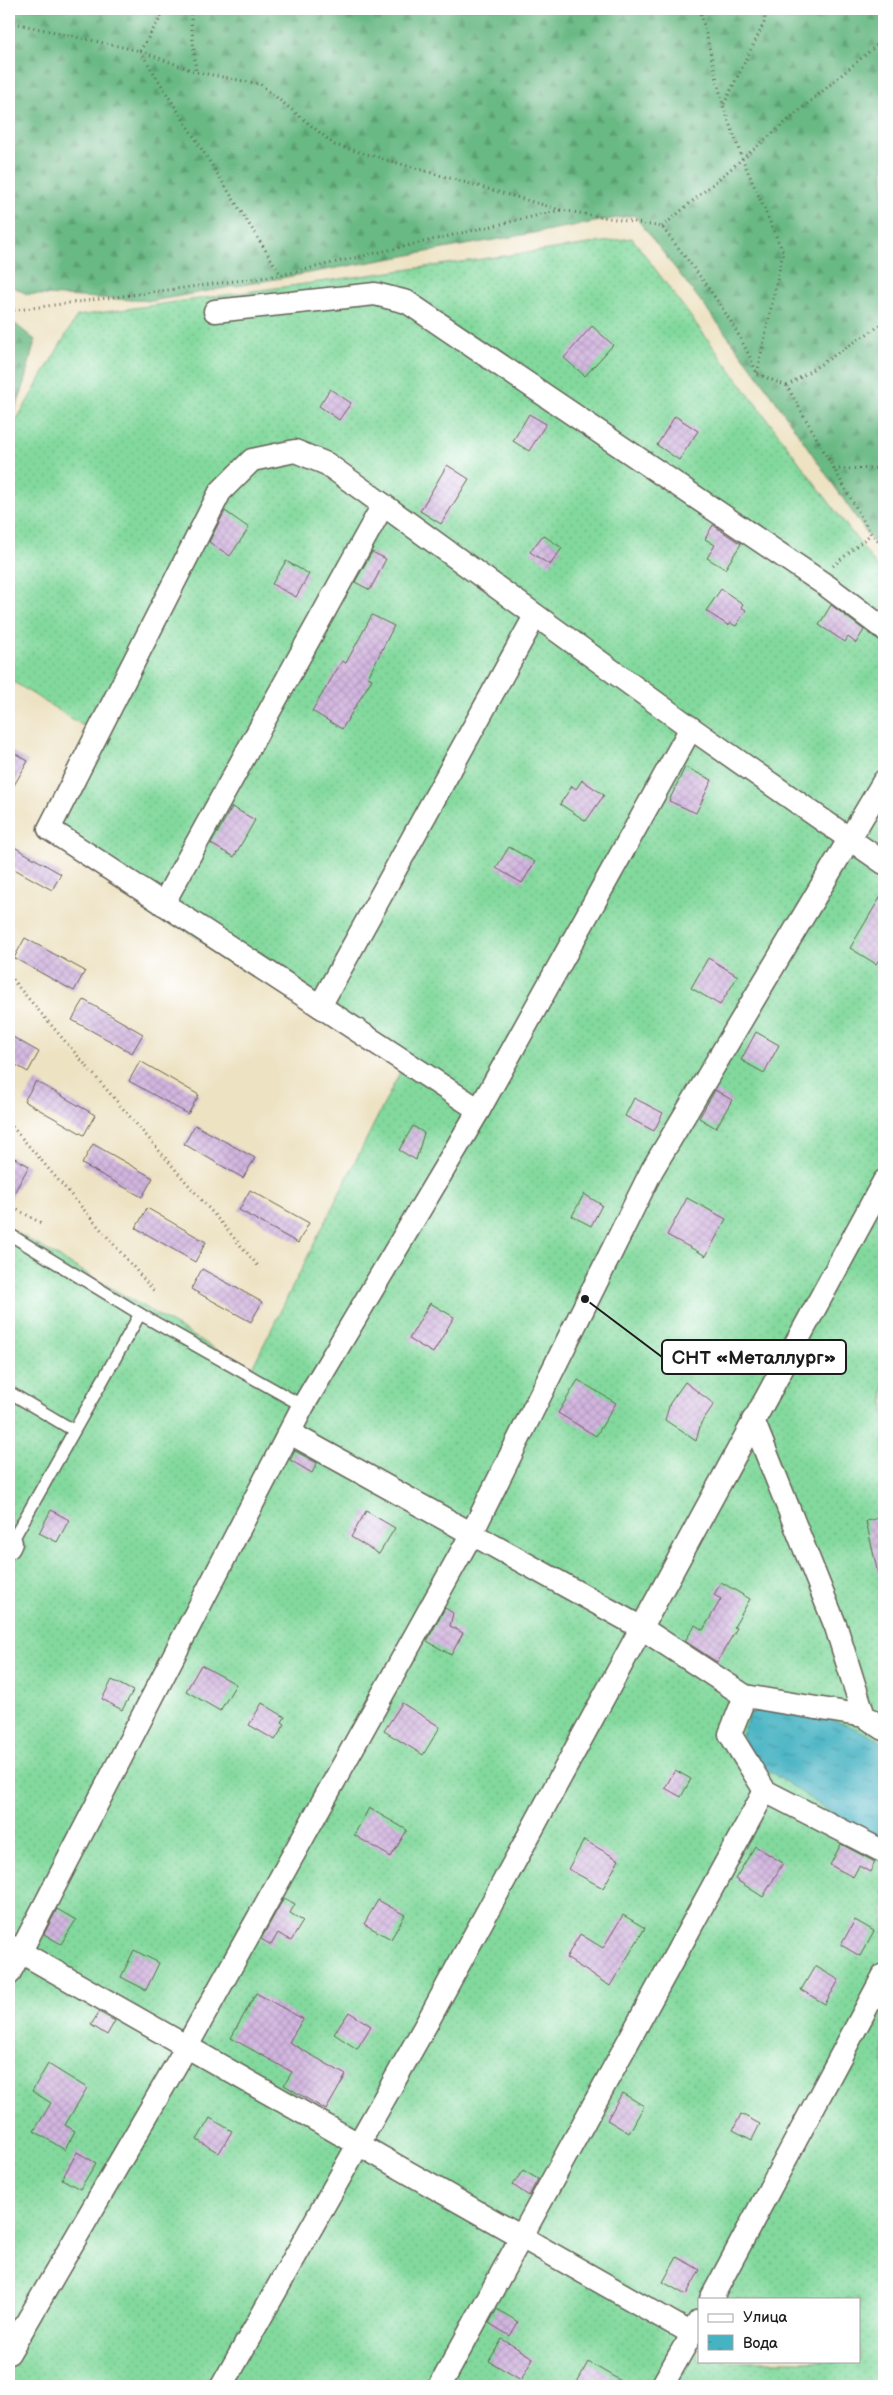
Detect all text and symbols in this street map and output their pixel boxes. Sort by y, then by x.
callout: СНТ «Металлург» [662,1340,846,1374]
text: СНТ «Металлург» [672,1347,836,1370]
legend [698,2298,860,2362]
text: Улица [743,2308,788,2327]
text: Вода [743,2334,778,2353]

